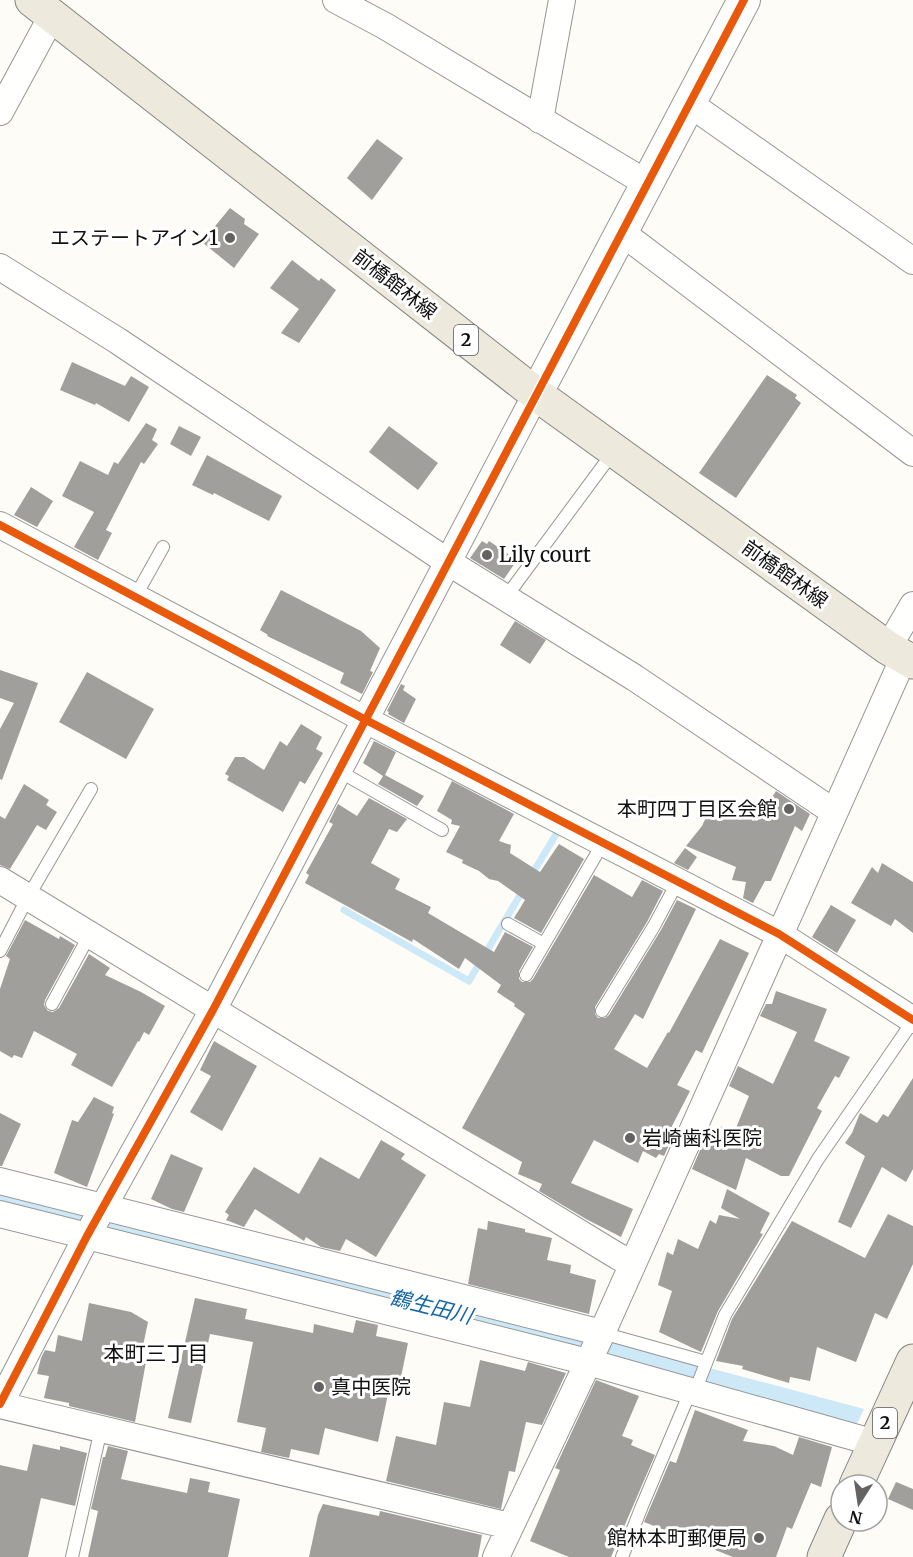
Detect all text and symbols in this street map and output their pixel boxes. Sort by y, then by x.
place label: エステートアイン1 [50,225,218,250]
marker: エステートアイン1 [223,231,237,245]
street label: 前橋館林線 [348,243,442,324]
road number: 2 [454,325,478,355]
street label: 前橋館林線 [737,534,833,613]
place label: Lily court [499,542,591,567]
marker: Lily court [480,548,494,562]
place label: 本町四丁目区会館 [617,796,777,821]
marker: 本町四丁目区会館 [782,802,796,816]
place label: 岩崎歯科医院 [642,1125,762,1150]
marker: 岩崎歯科医院 [623,1131,637,1145]
water label: 鶴生田川 [387,1283,477,1330]
district label: 本町三丁目 [104,1340,209,1367]
place label: 真中医院 [331,1374,411,1399]
marker: 真中医院 [312,1380,326,1394]
road number: 2 [873,1408,897,1438]
north arrow [829,1473,889,1533]
text: N [847,1507,864,1529]
place label: 館林本町郵便局 [607,1525,747,1550]
marker: 館林本町郵便局 [752,1531,766,1545]

